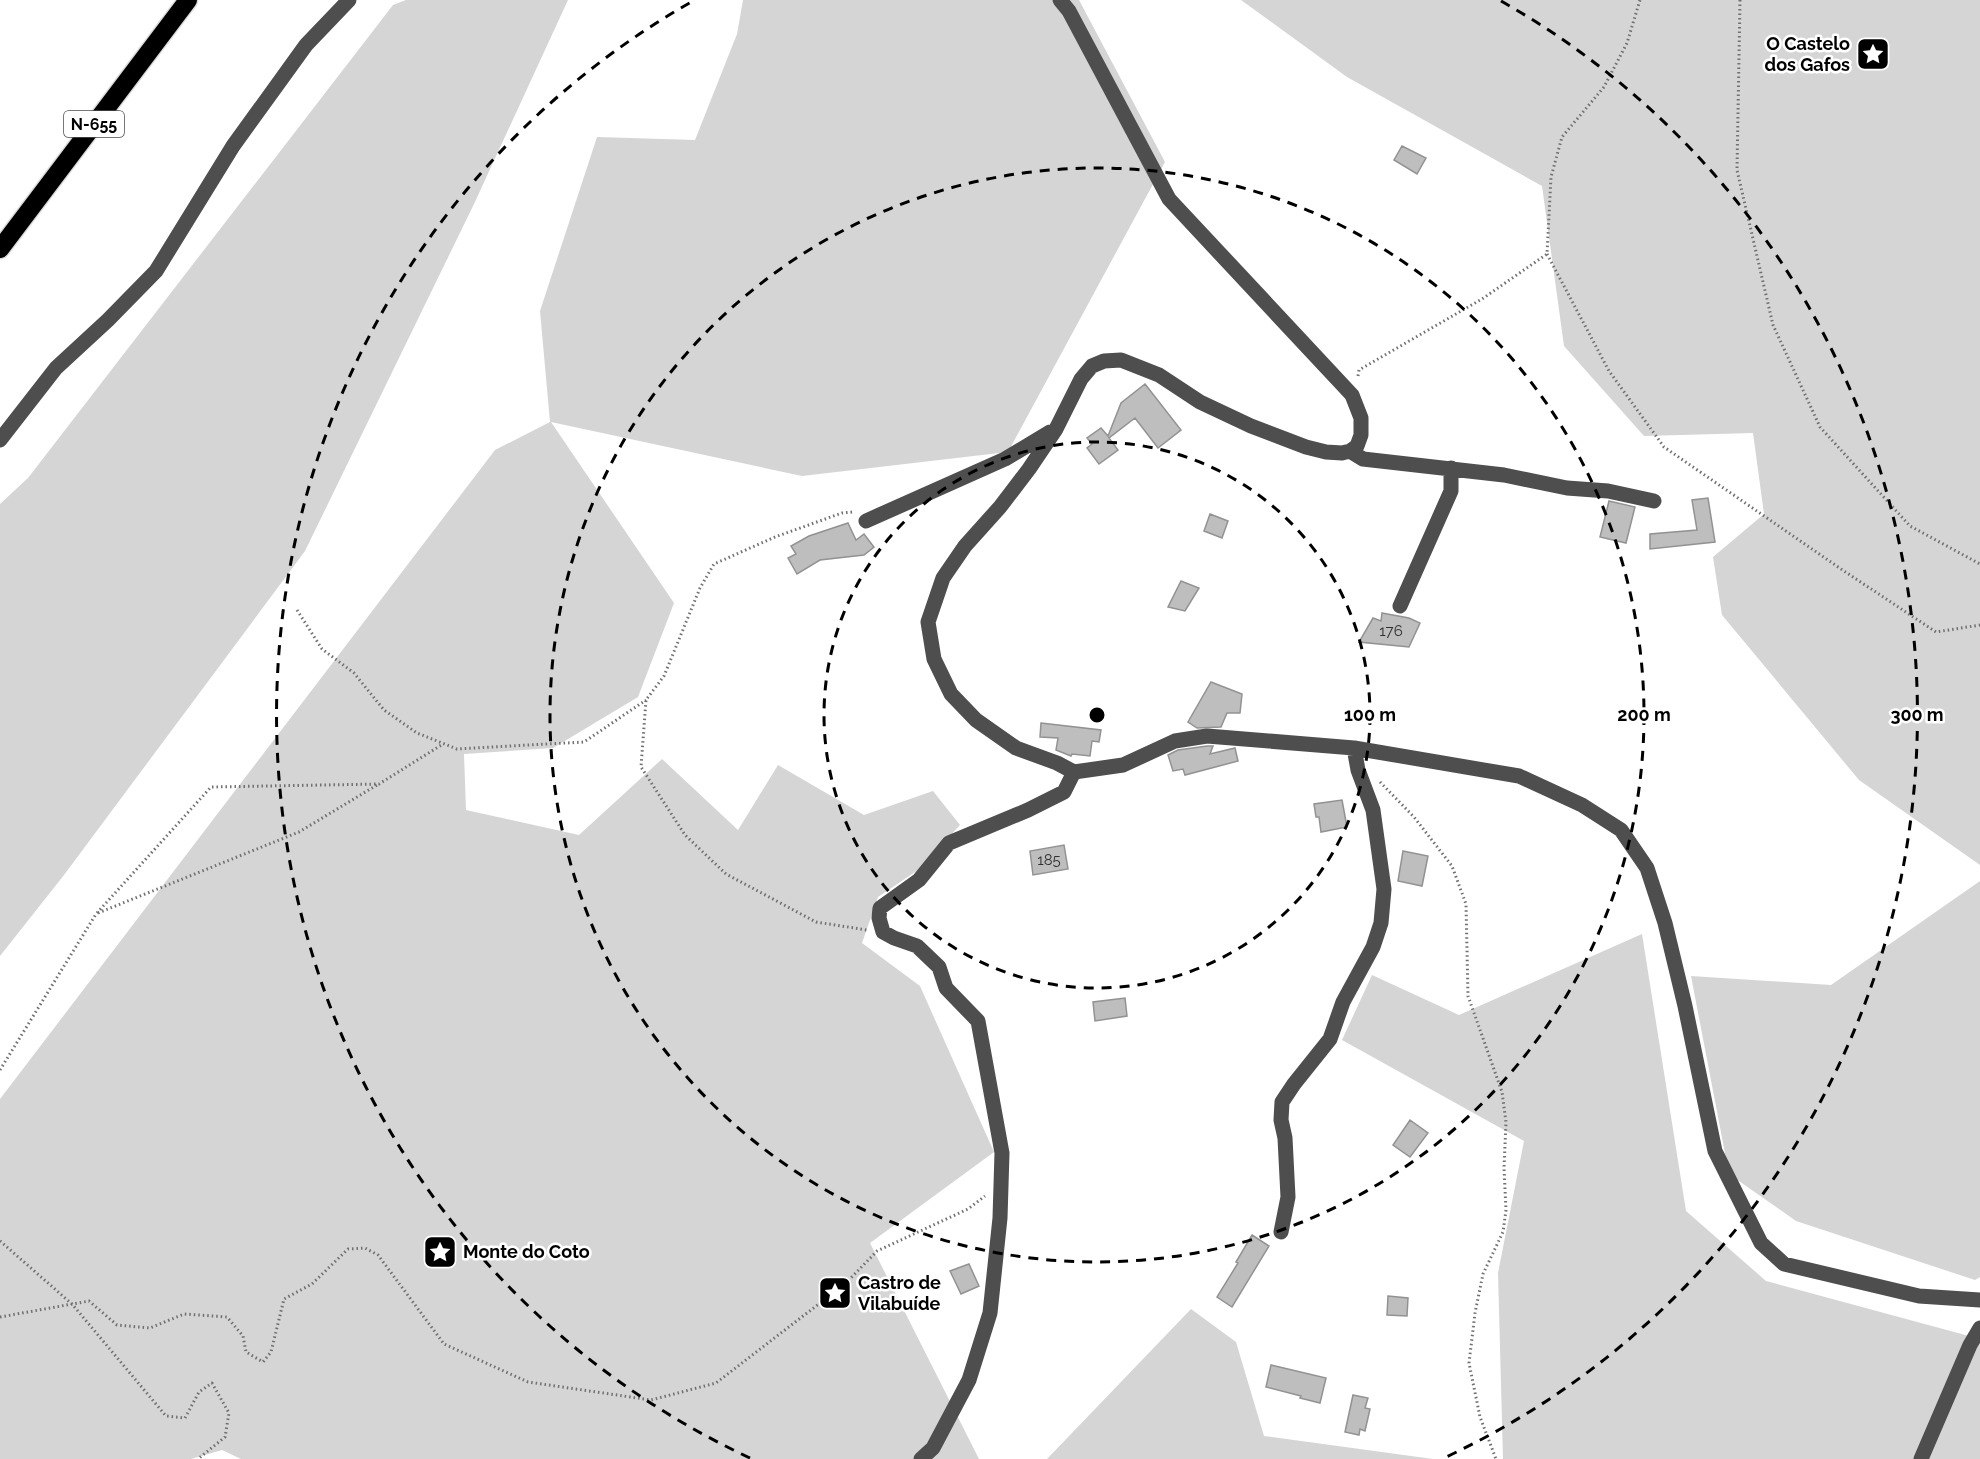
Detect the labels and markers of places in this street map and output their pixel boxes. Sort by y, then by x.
place label: O Castelo dos Gafos [1765,33,1850,75]
place icon: O Castelo dos Gafos [1855,36,1891,72]
centre of rings [1087,705,1107,725]
place icon: Monte do Coto [422,1234,458,1270]
place label: Monte do Coto [463,1241,590,1262]
place label: Castro de Vilabuíde [858,1272,941,1314]
place icon: Castro de Vilabuíde [817,1275,853,1311]

